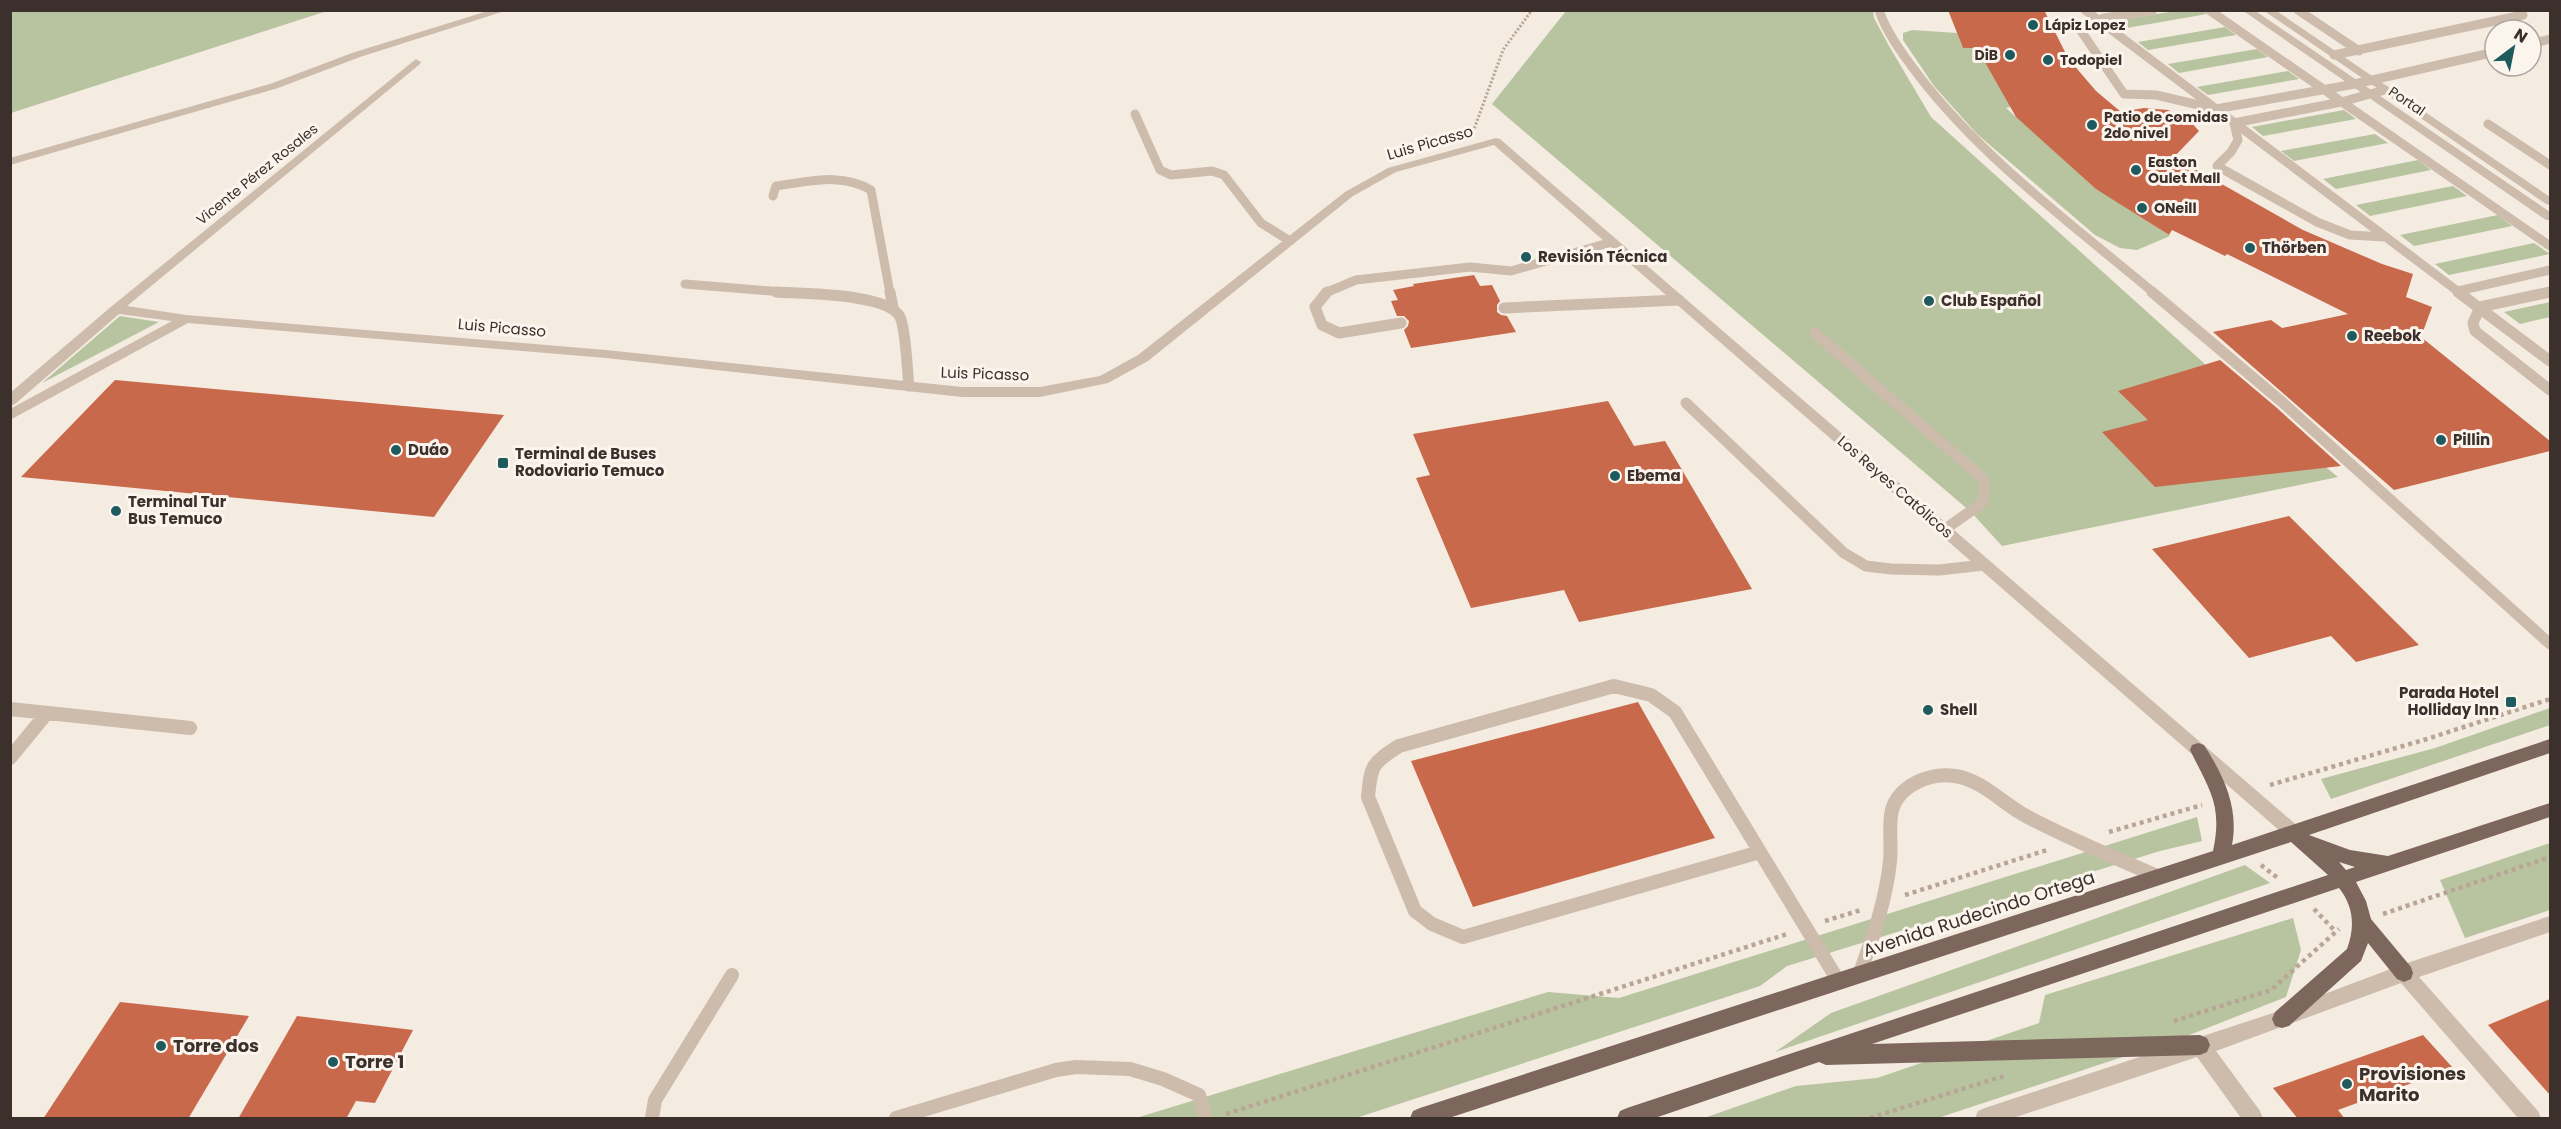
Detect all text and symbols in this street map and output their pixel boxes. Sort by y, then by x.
place label: Lápiz Lopez [2045,15,2125,35]
marker: Lápiz Lopez [2026,18,2040,32]
north arrow [2483,18,2543,78]
text: N [2509,23,2532,49]
place label: DiB [1974,45,1998,65]
marker: DiB [2003,48,2017,62]
place label: Todopiel [2060,50,2122,70]
marker: Todopiel [2041,53,2055,67]
street label: Portal [2385,81,2429,121]
place label: Patio de comidas 2do nivel [2104,107,2228,143]
marker: Patio de comidas 2do nivel [2085,118,2099,132]
street label: Vicente Pérez Rosales [192,119,322,229]
street label: Luis Picasso [1384,120,1475,165]
place label: Easton Oulet Mall [2148,152,2220,188]
marker: Easton Oulet Mall [2129,163,2143,177]
place label: ONeill [2154,198,2197,218]
marker: ONeill [2135,201,2149,215]
place label: Thörben [2262,237,2327,258]
marker: Thörben [2243,241,2257,255]
place label: Revisión Técnica [1538,246,1667,267]
marker: Revisión Técnica [1519,250,1533,264]
place label: Club Español [1941,290,2041,311]
marker: Club Español [1922,294,1936,308]
street label: Luis Picasso [457,313,547,342]
place label: Reebok [2364,325,2422,346]
marker: Reebok [2345,329,2359,343]
street label: Luis Picasso [940,361,1030,386]
place label: Pillin [2453,429,2490,450]
street label: Los Reyes Católicos [1833,431,1958,543]
marker: Pillin [2434,433,2448,447]
place label: Duáo [408,439,449,460]
marker: Duáo [389,443,403,457]
place label: Terminal de Buses Rodoviario Temuco [515,443,665,481]
marker: Terminal de Buses Rodoviario Temuco [496,456,510,470]
place label: Ebema [1627,465,1681,486]
marker: Ebema [1608,469,1622,483]
place label: Terminal Tur Bus Temuco [128,491,227,529]
marker: Terminal Tur Bus Temuco [109,504,123,518]
place label: Parada Hotel Holliday Inn [2399,682,2499,720]
marker: Parada Hotel Holliday Inn [2504,695,2518,709]
place label: Shell [1940,699,1977,720]
marker: Shell [1921,703,1935,717]
street label: Avenida Rudecindo Ortega [1860,864,2098,963]
place label: Torre dos [173,1033,259,1058]
marker: Torre dos [154,1039,168,1053]
place label: Torre 1 [345,1049,404,1074]
marker: Torre 1 [326,1055,340,1069]
place label: Provisiones Marito [2359,1061,2466,1107]
marker: Provisiones Marito [2340,1077,2354,1091]

